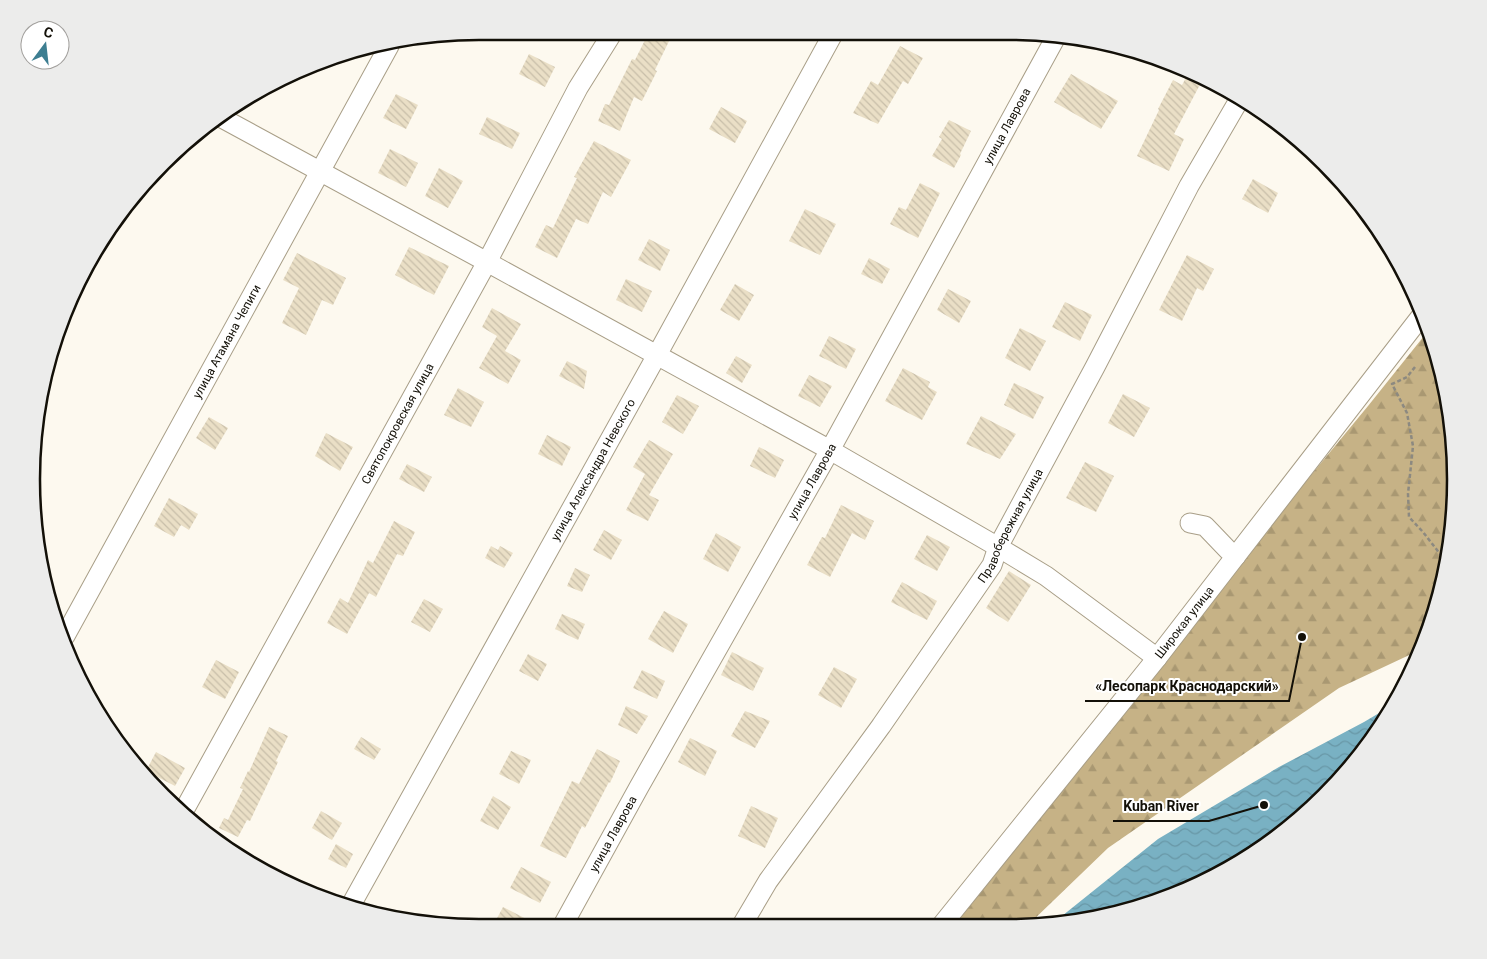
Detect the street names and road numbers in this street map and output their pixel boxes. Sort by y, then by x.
street label: улица Лаврова [981,86,1034,167]
street label: улица Атамана Чепиги [190,282,264,401]
street label: Святопокровская улица [359,361,437,487]
street label: улица Александра Невского [548,396,638,543]
street label: улица Лаврова [785,441,839,522]
street label: Правобережная улица [975,466,1046,585]
street label: Широкая улица [1152,584,1217,661]
street label: улица Лаврова [587,793,640,874]

